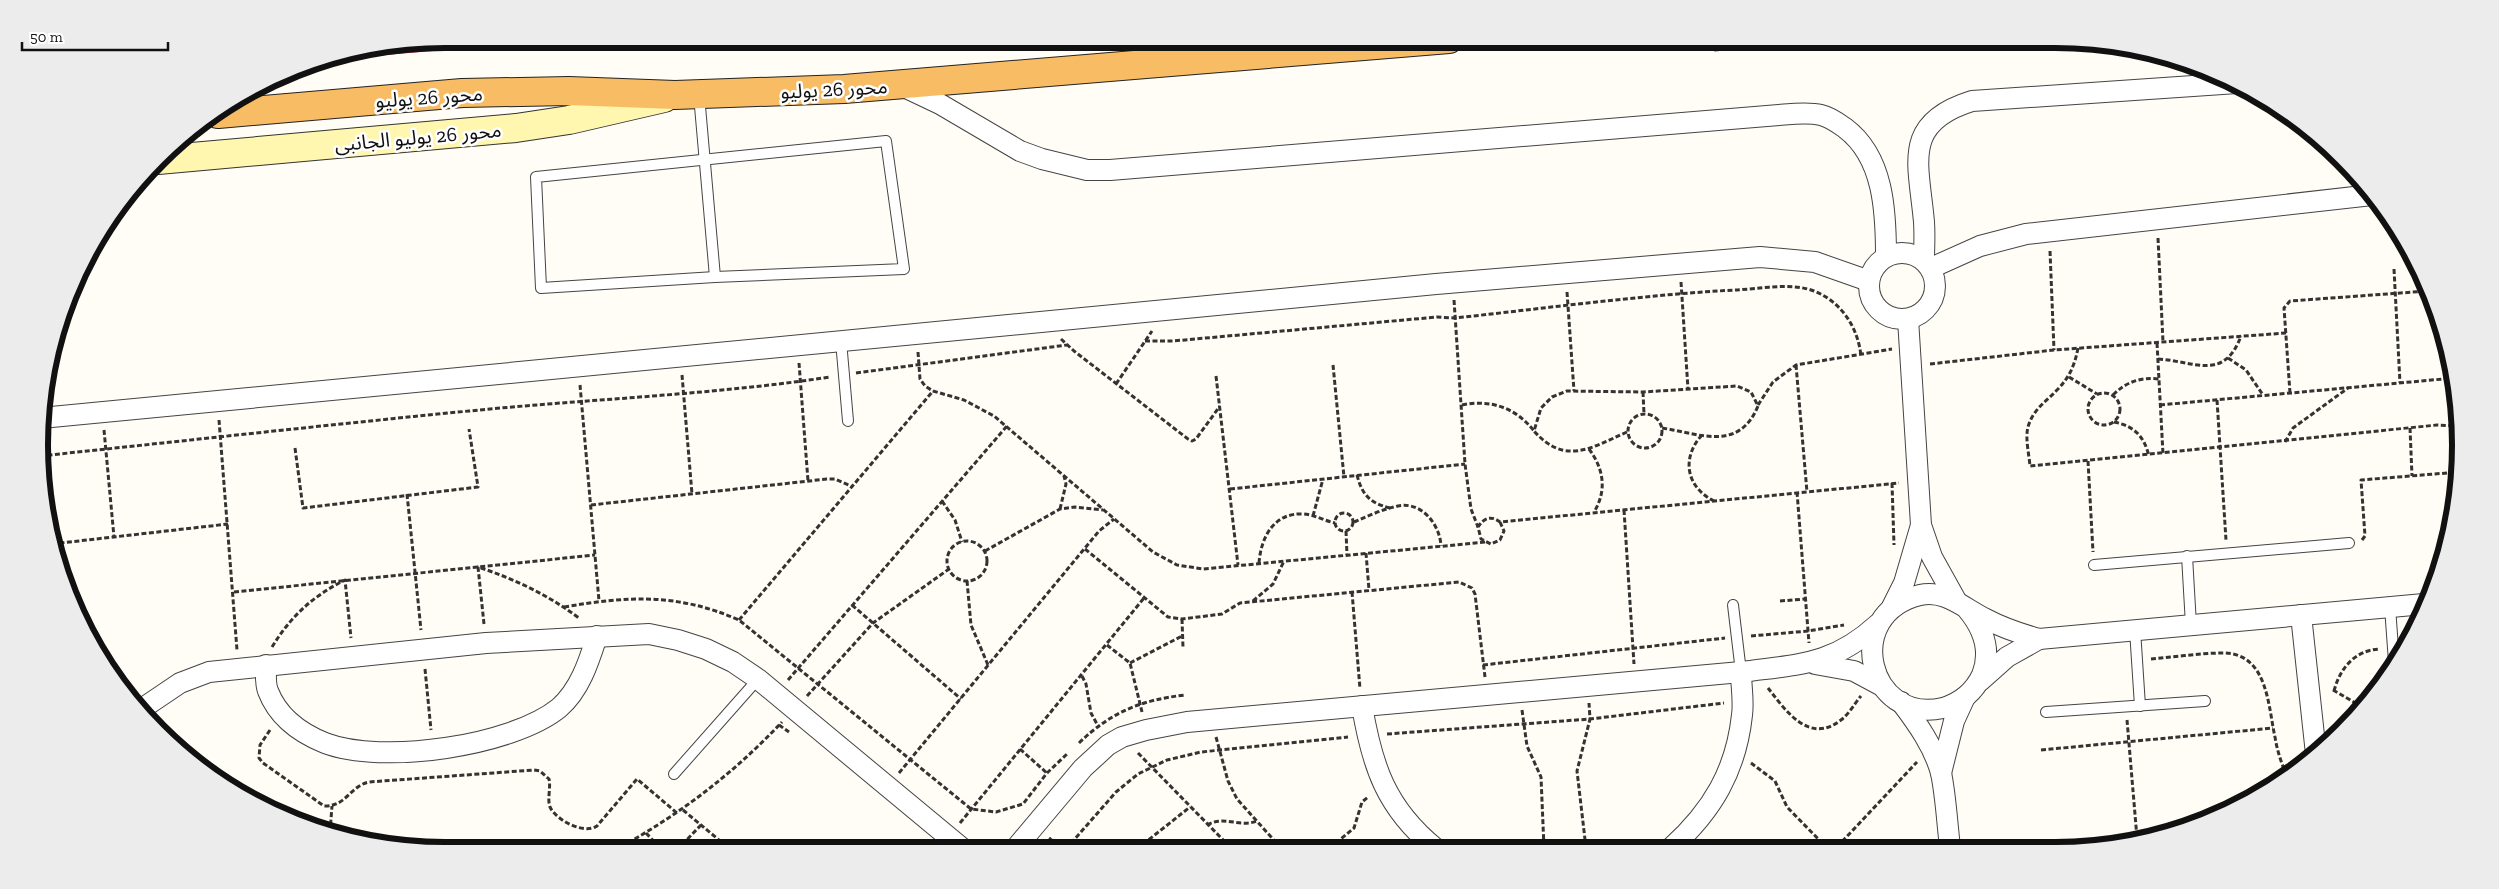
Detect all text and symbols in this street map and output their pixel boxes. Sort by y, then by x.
scale bar [22,20,169,52]
text: 50 m [30,28,63,46]
street label: محور 26 يوليو [780,74,888,104]
street label: محور 26 يوليو [375,81,483,113]
street label: محور 26 يوليو الجانبى [333,118,503,156]

